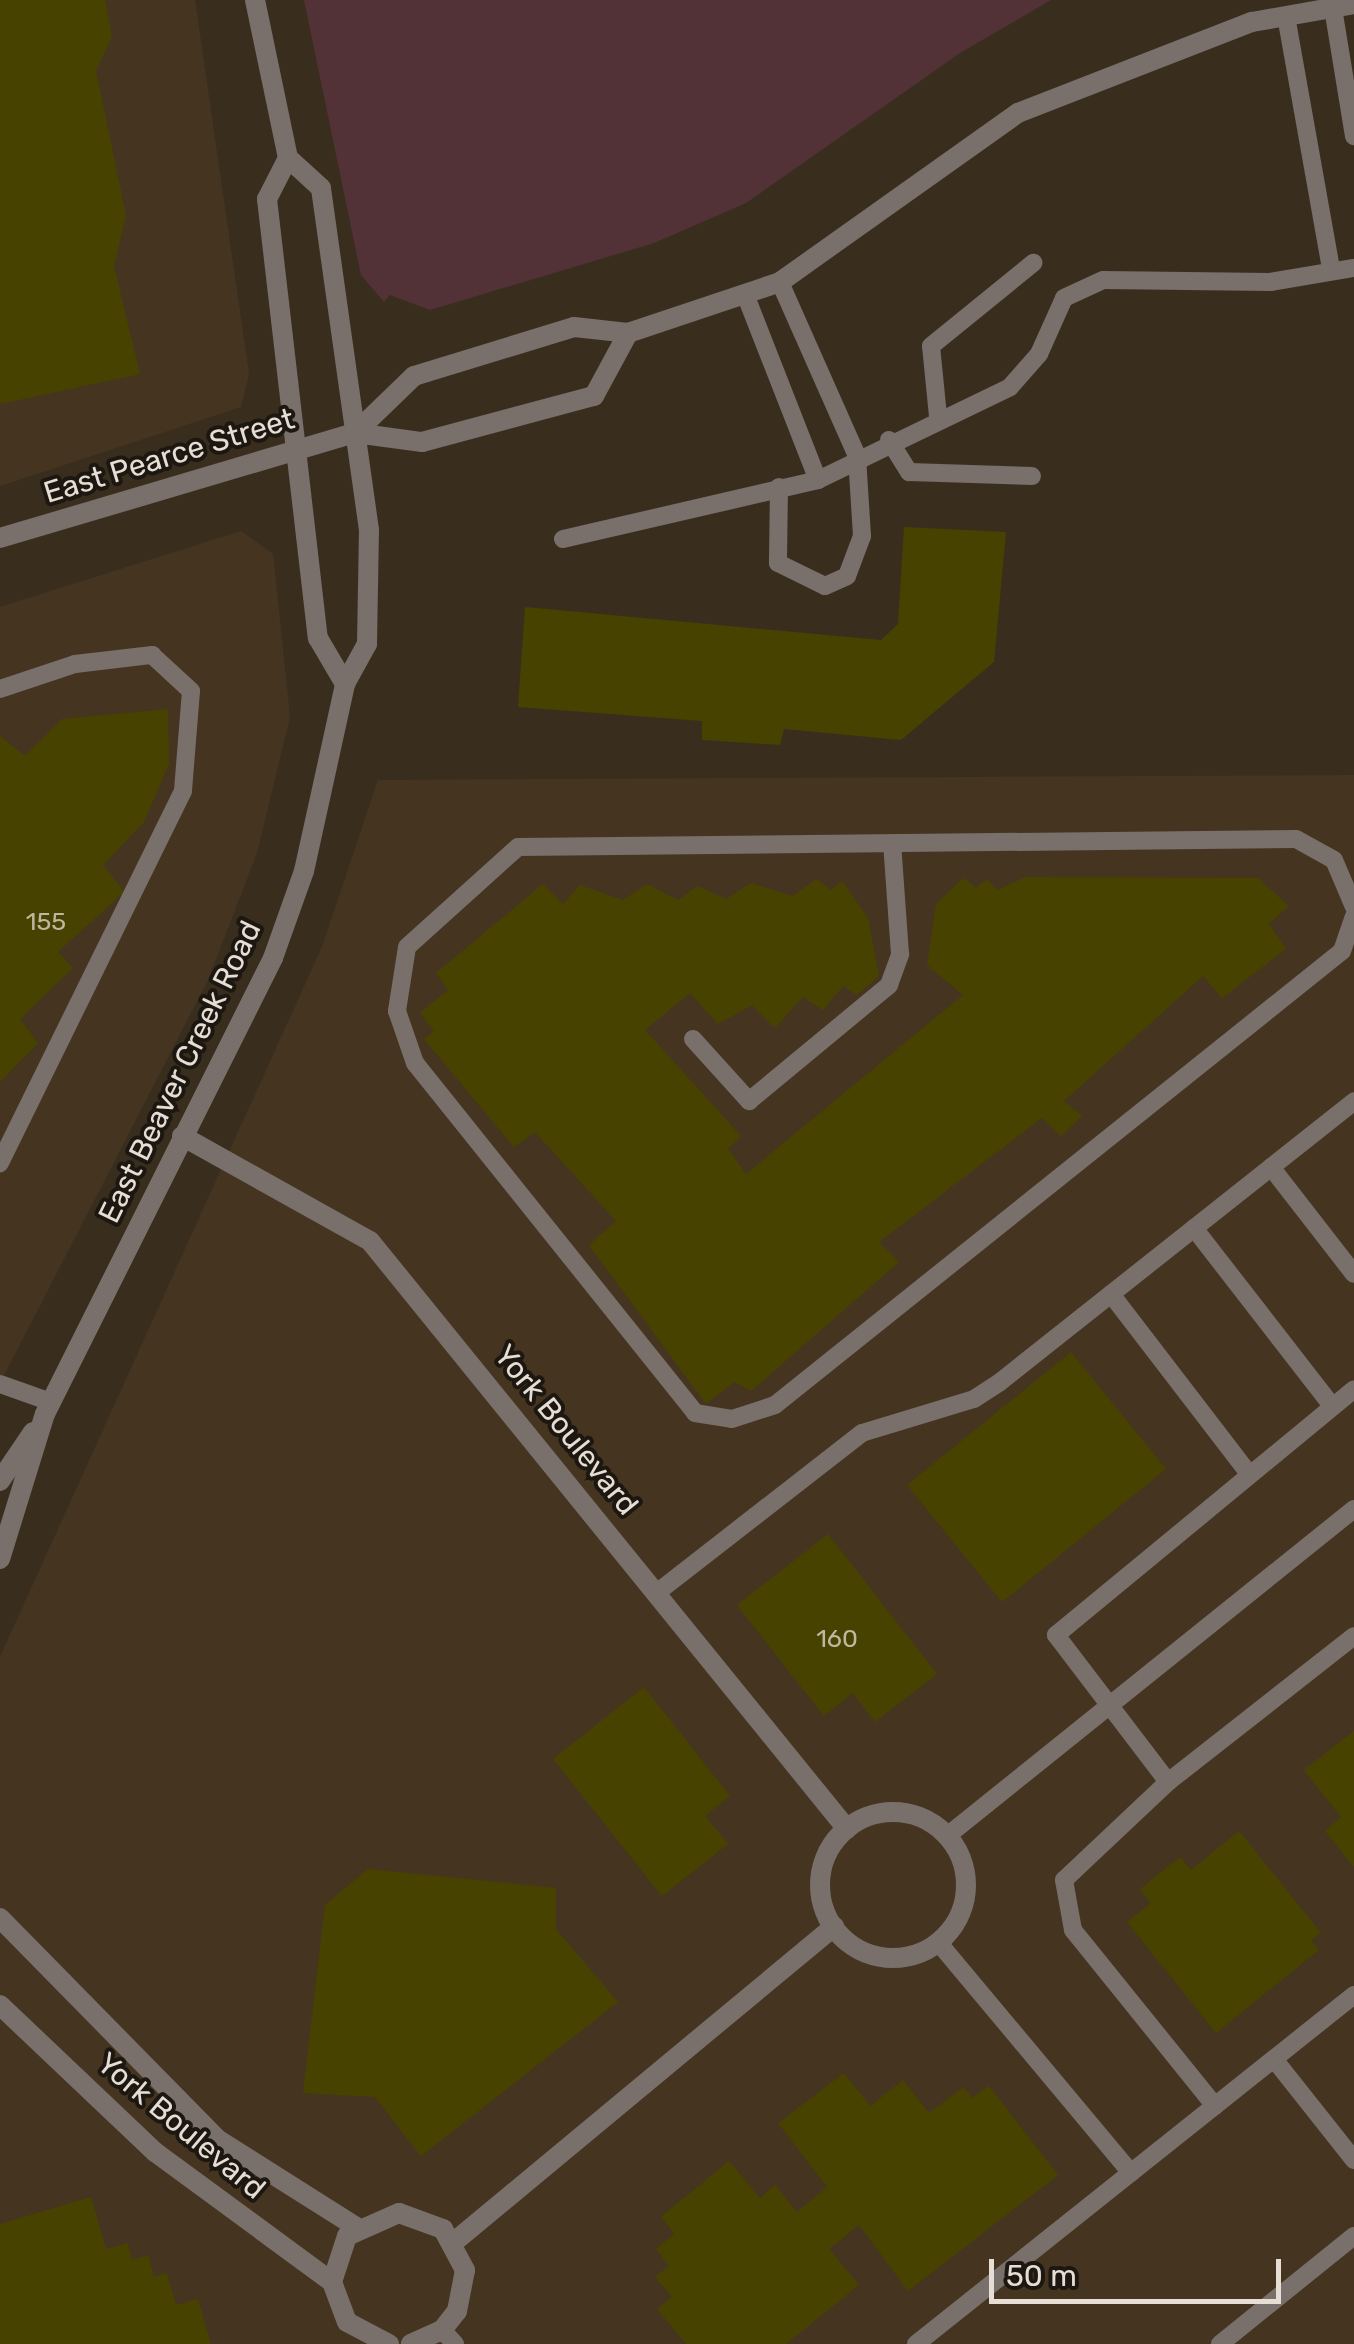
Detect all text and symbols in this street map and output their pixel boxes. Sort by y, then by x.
street label: East Pearce Street [39,401,299,511]
house number: 155 [26,907,66,937]
street label: East Beaver Creek Road [91,915,269,1229]
street label: York Boulevard [486,1338,646,1522]
house number: 160 [816,1624,858,1654]
street label: York Boulevard [89,2045,273,2207]
scale bar [994,2239,1286,2301]
text: 50 m [1006,2258,1077,2294]

